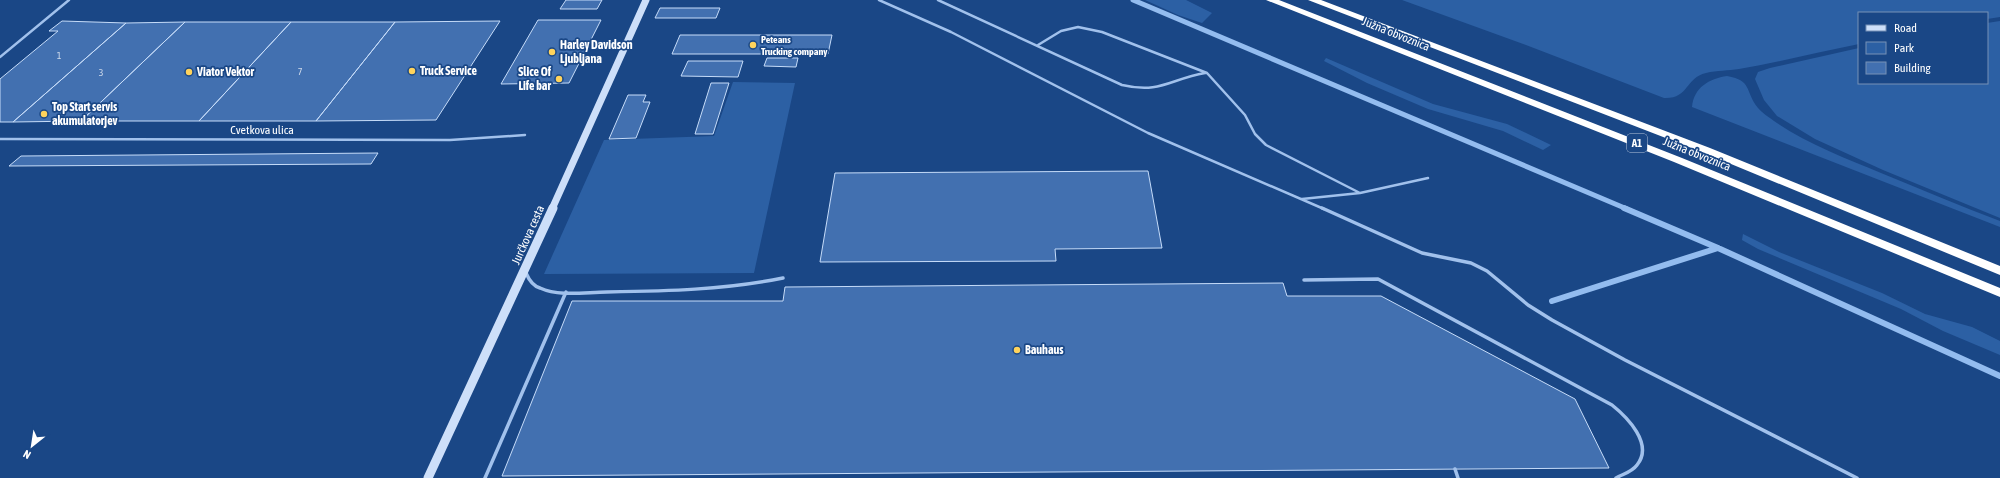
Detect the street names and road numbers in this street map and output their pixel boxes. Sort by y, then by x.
street label: Južna obvoznica [1360,14,1432,54]
street label: Cvetkova ulica [230,123,294,137]
road number: A1 [1627,134,1647,152]
street label: Južna obvoznica [1661,134,1733,174]
street label: Jurčkova cesta [509,203,547,267]

